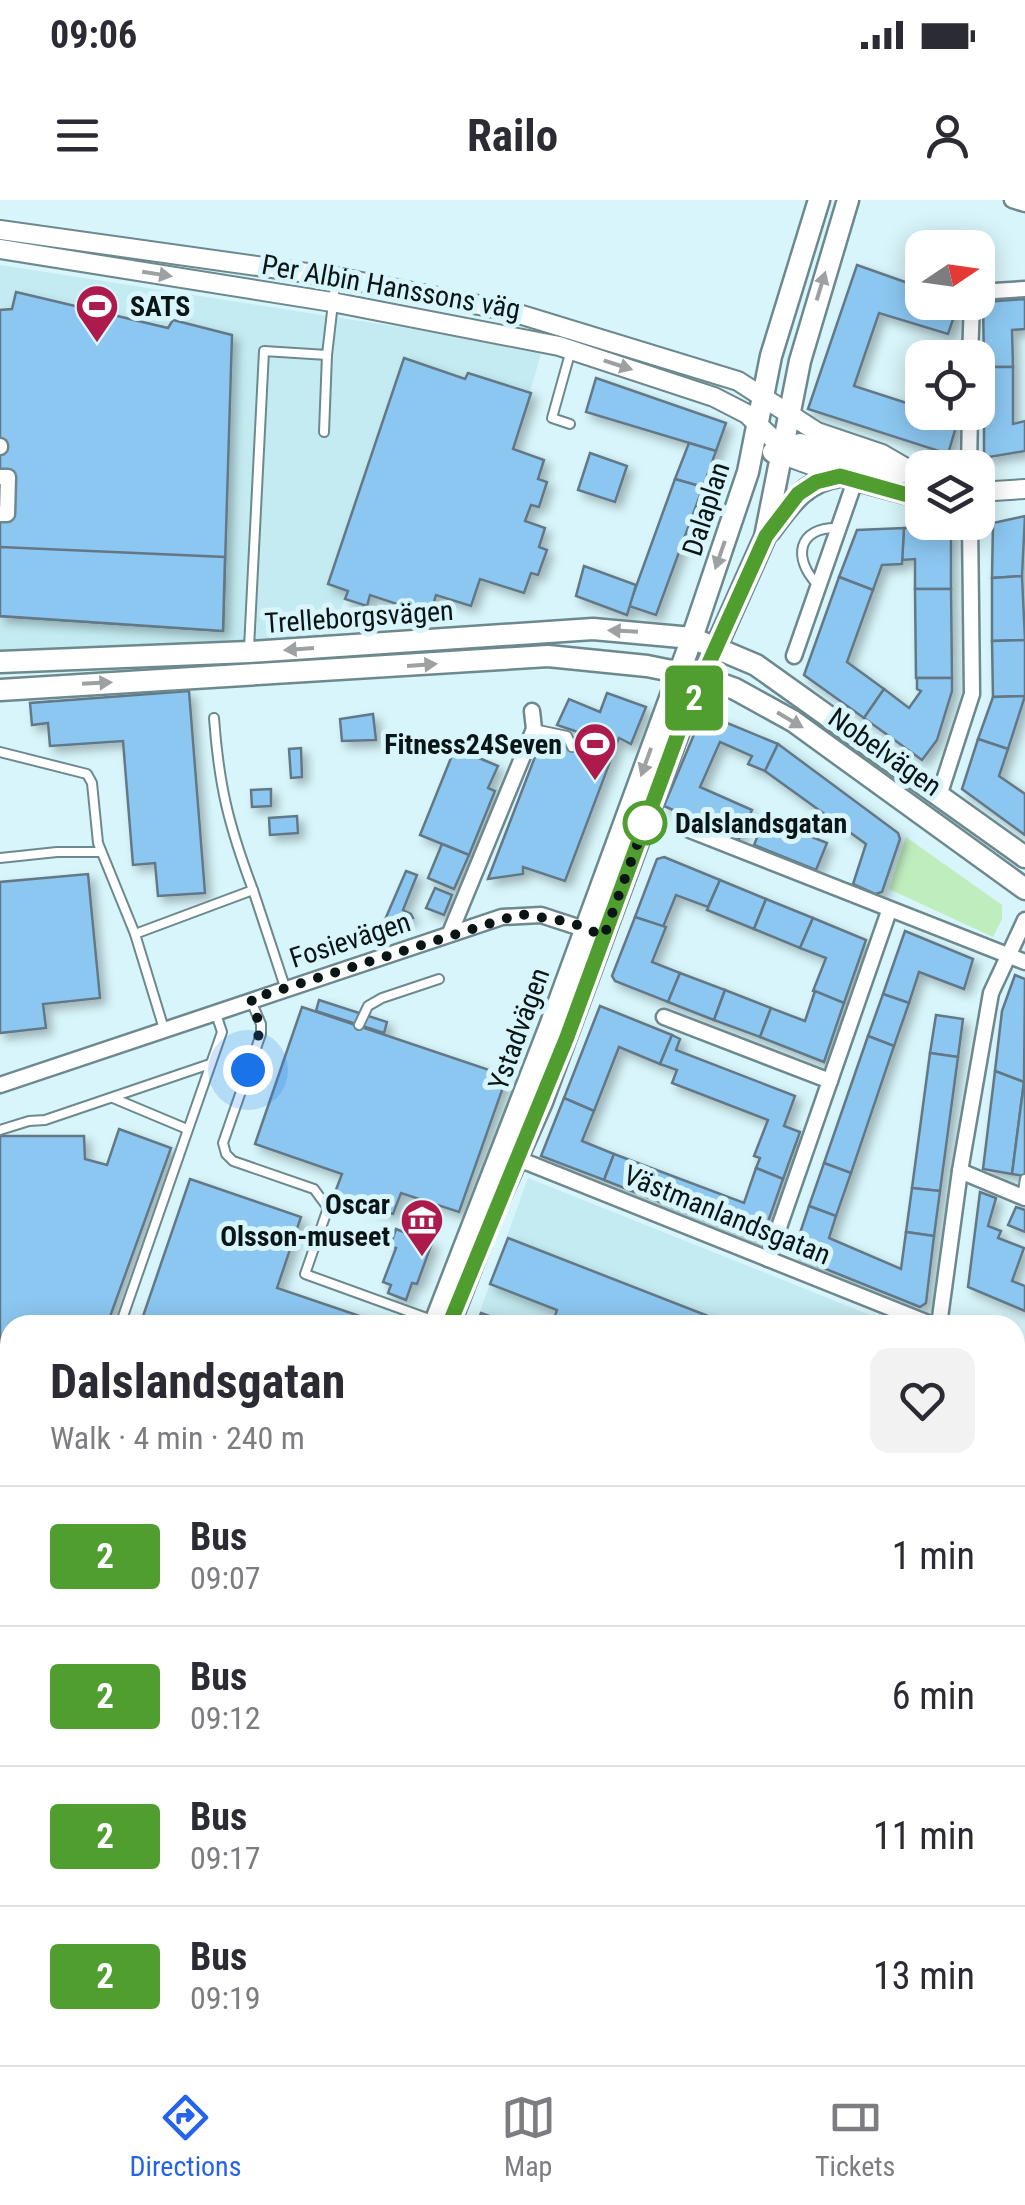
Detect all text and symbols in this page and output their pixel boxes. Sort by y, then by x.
text: 09:06 [50,13,137,57]
icon: menu [50,108,105,163]
icon: person [920,108,975,163]
text: Railo [467,109,558,162]
north arrow [905,230,995,320]
map controls [905,230,995,540]
street label: Per Albin Hanssons väg [259,248,523,326]
one-way arrow [141,267,173,283]
one-way arrow [814,271,829,301]
sports icon: SATS [74,283,120,344]
place label: SATS [130,290,190,323]
button: locate [905,340,995,430]
one-way arrow [603,359,633,374]
button: layers [905,450,995,540]
street label: Dalaplan [675,458,737,560]
one-way arrow [712,540,727,570]
street label: Trelleborgsvägen [263,594,455,640]
one-way arrow [607,623,639,639]
one-way arrow [283,641,314,657]
one-way arrow [406,657,438,673]
line badge: 2 [662,666,726,730]
one-way arrow [82,675,114,691]
text: 2 [685,678,703,719]
street label: Nobelvägen [822,701,948,803]
one-way arrow [776,710,803,729]
sports icon: Fitness24Seven [572,721,618,782]
place label: Fitness24Seven [384,728,562,761]
one-way arrow [638,748,653,778]
marker: Dalslandsgatan [624,802,666,844]
place label: Dalslandsgatan [675,807,847,840]
street label: Fosievägen [285,905,415,975]
street label: Ystadvägen [482,963,556,1095]
your location [223,1045,273,1095]
street label: Västmanlandsgatan [619,1158,835,1272]
place label: Oscar Olsson-museet [220,1188,390,1253]
museum icon: Oscar Olsson-museet [399,1197,445,1258]
button: heart [870,1348,975,1453]
text: Dalslandsgatan [50,1353,345,1410]
text: Walk · 4 min · 240 m [50,1419,305,1457]
text: Bus [190,1515,247,1559]
text: 1 min [892,1534,975,1578]
text: 2 [96,1536,114,1577]
text: 09:07 [190,1559,261,1597]
text: Bus [190,1655,247,1699]
text: 6 min [892,1674,975,1718]
text: 2 [96,1676,114,1717]
text: 09:12 [190,1699,261,1737]
text: Bus [190,1795,247,1839]
text: 11 min [873,1814,975,1858]
text: 2 [96,1816,114,1857]
text: 09:17 [190,1839,261,1877]
text: Bus [190,1935,247,1979]
text: 13 min [873,1954,975,1998]
text: 2 [96,1956,114,1997]
text: 09:19 [190,1979,261,2017]
tab: Directions [130,2090,241,2183]
tab: Map [501,2090,556,2183]
tab: Tickets [815,2090,895,2183]

